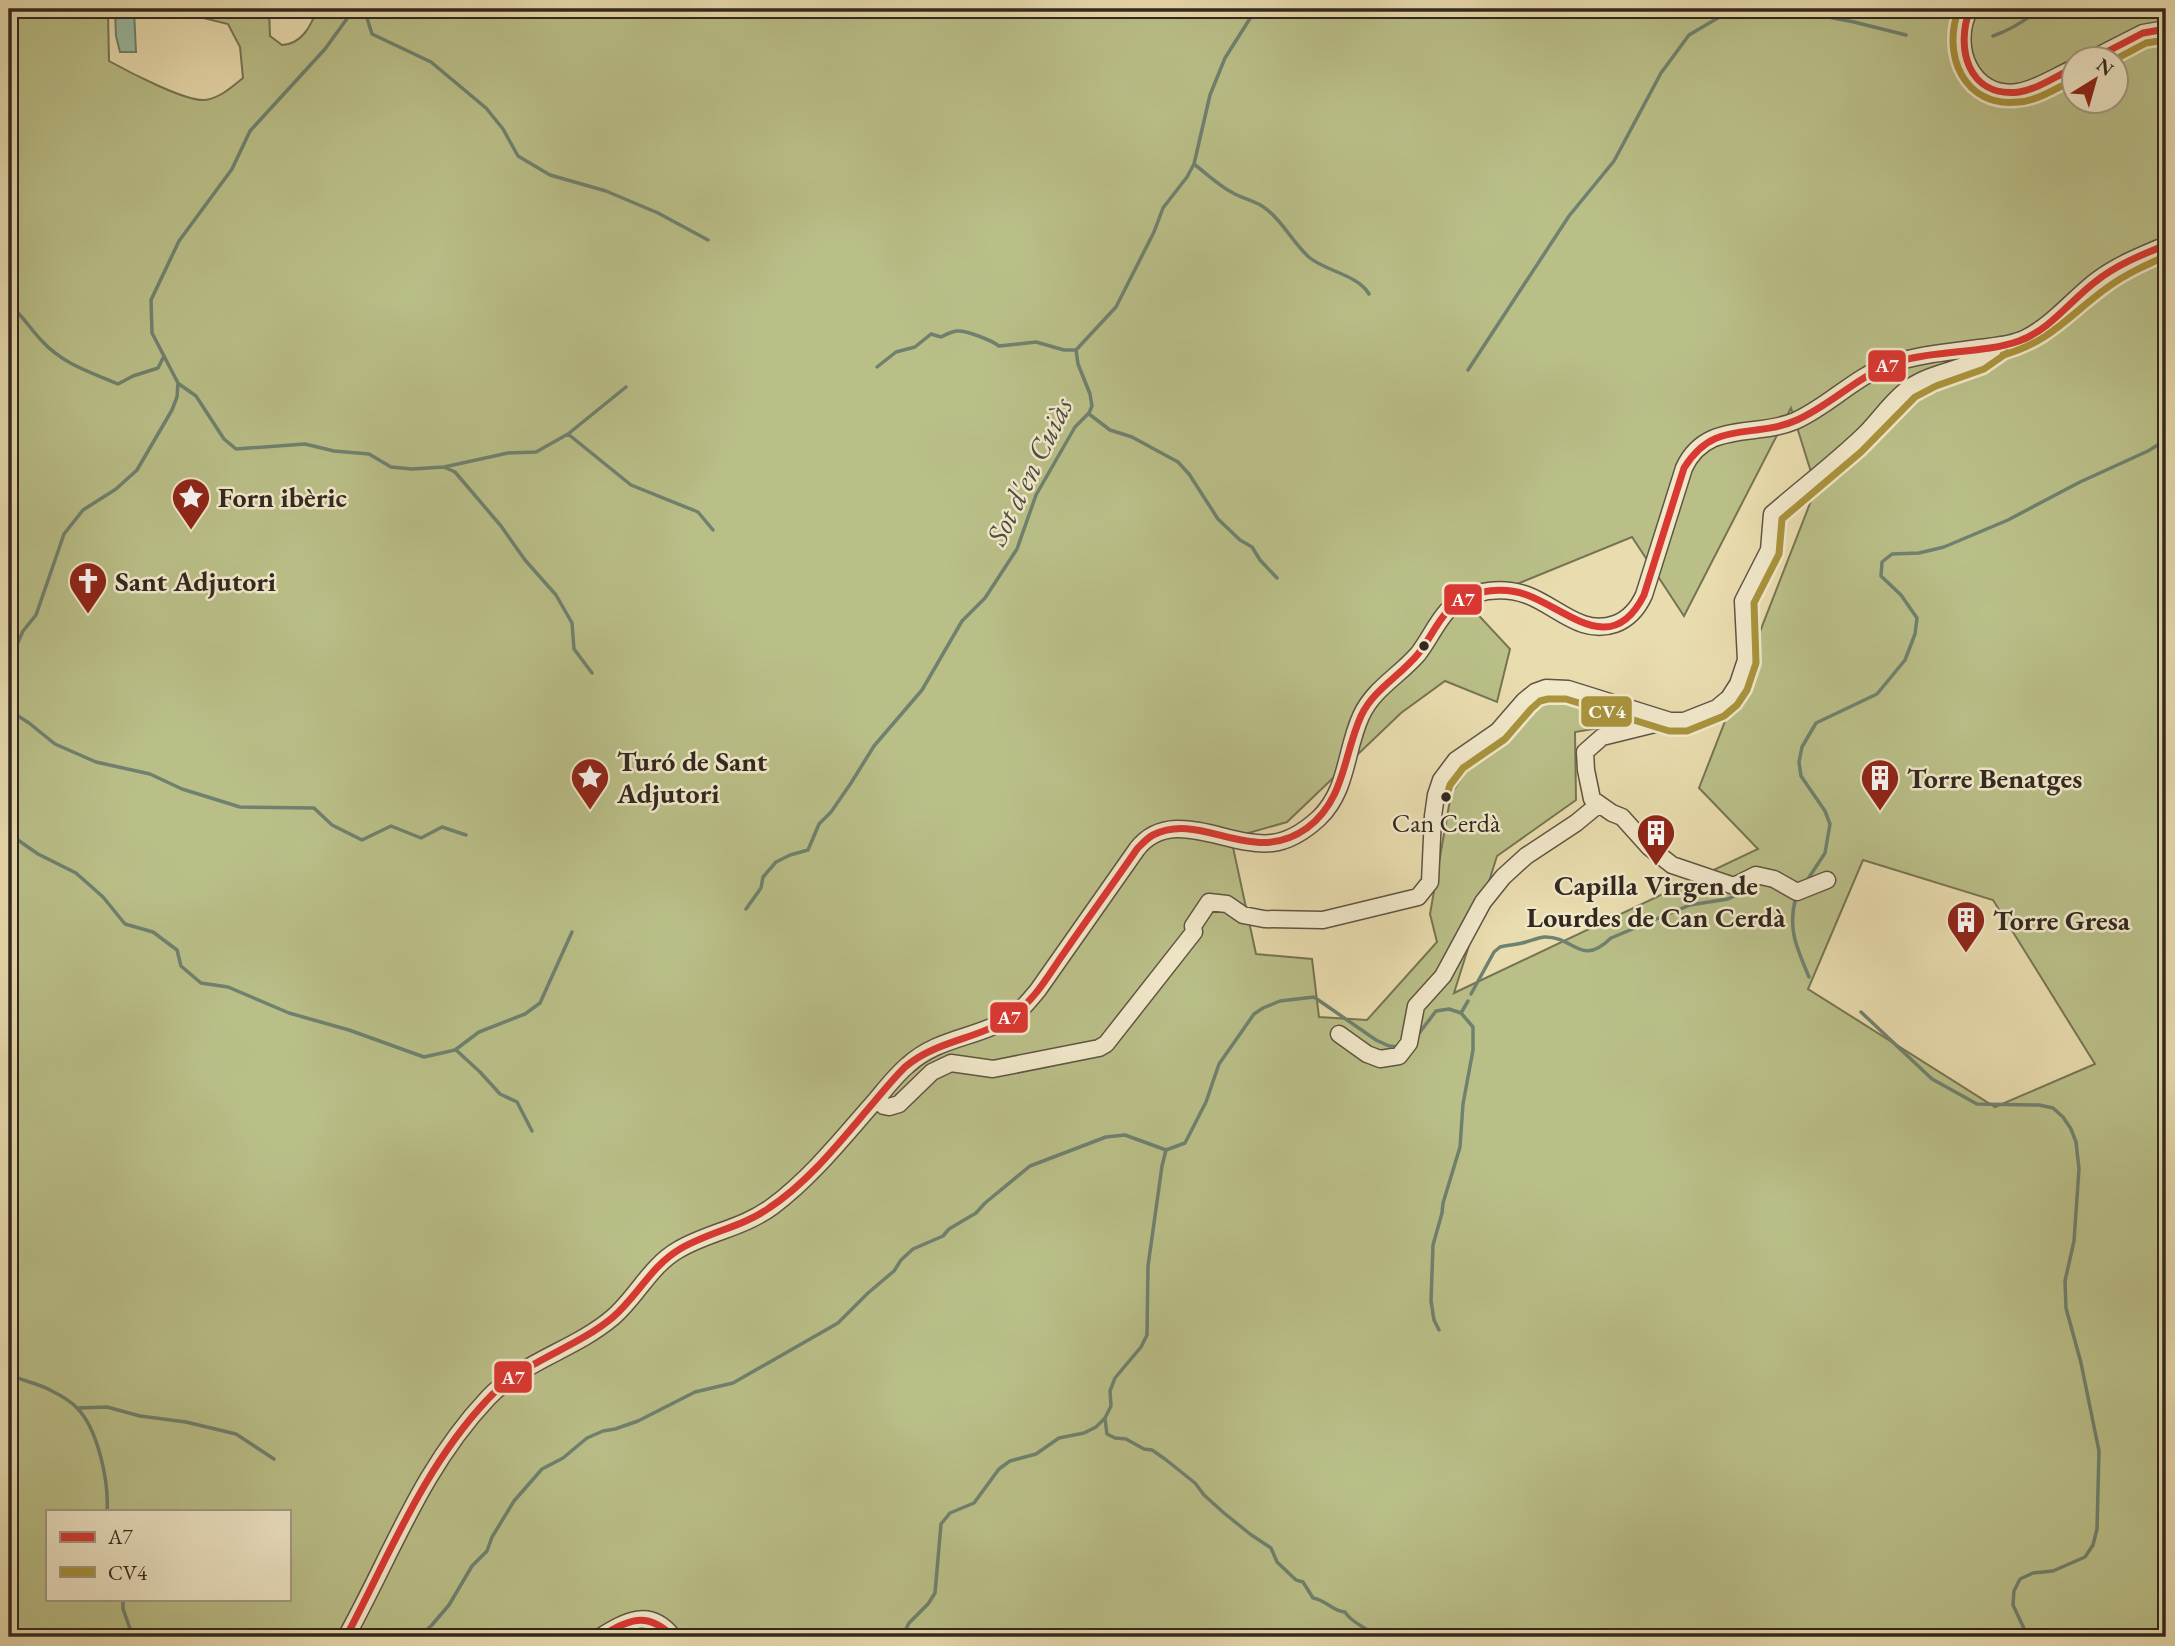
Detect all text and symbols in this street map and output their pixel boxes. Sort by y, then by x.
north arrow [2060,46,2130,116]
text: N [2091,52,2119,82]
line badge: A7 [1867,349,1907,383]
text: A7 [1874,353,1900,378]
water label: Sot d'en Cuiàs [976,390,1082,552]
place icon: Forn ibèric [170,476,212,531]
place label: Forn ibèric [218,479,347,515]
church icon: Sant Adjutori [67,560,109,615]
place label: Sant Adjutori [115,563,276,599]
line badge: A7 [1443,583,1483,616]
text: A7 [1450,587,1476,612]
unlabelled marker [1417,639,1431,653]
line badge: CV4 [1580,695,1633,728]
text: CV4 [1589,699,1626,724]
place label: Turó de Sant Adjutori [616,743,768,811]
place icon: Turó de Sant Adjutori [569,756,611,811]
building icon: Torre Benatges [1859,757,1901,812]
place label: Torre Benatges [1907,760,2082,796]
marker: Can Cerdà [1439,790,1453,804]
place label: Can Cerdà [1392,806,1501,840]
building icon: Capilla Virgen de Lourdes de Can Cerdà [1635,812,1677,867]
place label: Capilla Virgen de Lourdes de Can Cerdà [1526,867,1786,935]
building icon: Torre Gresa [1945,899,1987,954]
place label: Torre Gresa [1993,902,2131,938]
line badge: A7 [989,1001,1029,1034]
text: A7 [996,1005,1022,1030]
line badge: A7 [493,1360,533,1394]
text: A7 [500,1365,526,1390]
legend [46,1510,290,1600]
text: A7 [107,1523,134,1550]
text: CV4 [108,1559,148,1586]

